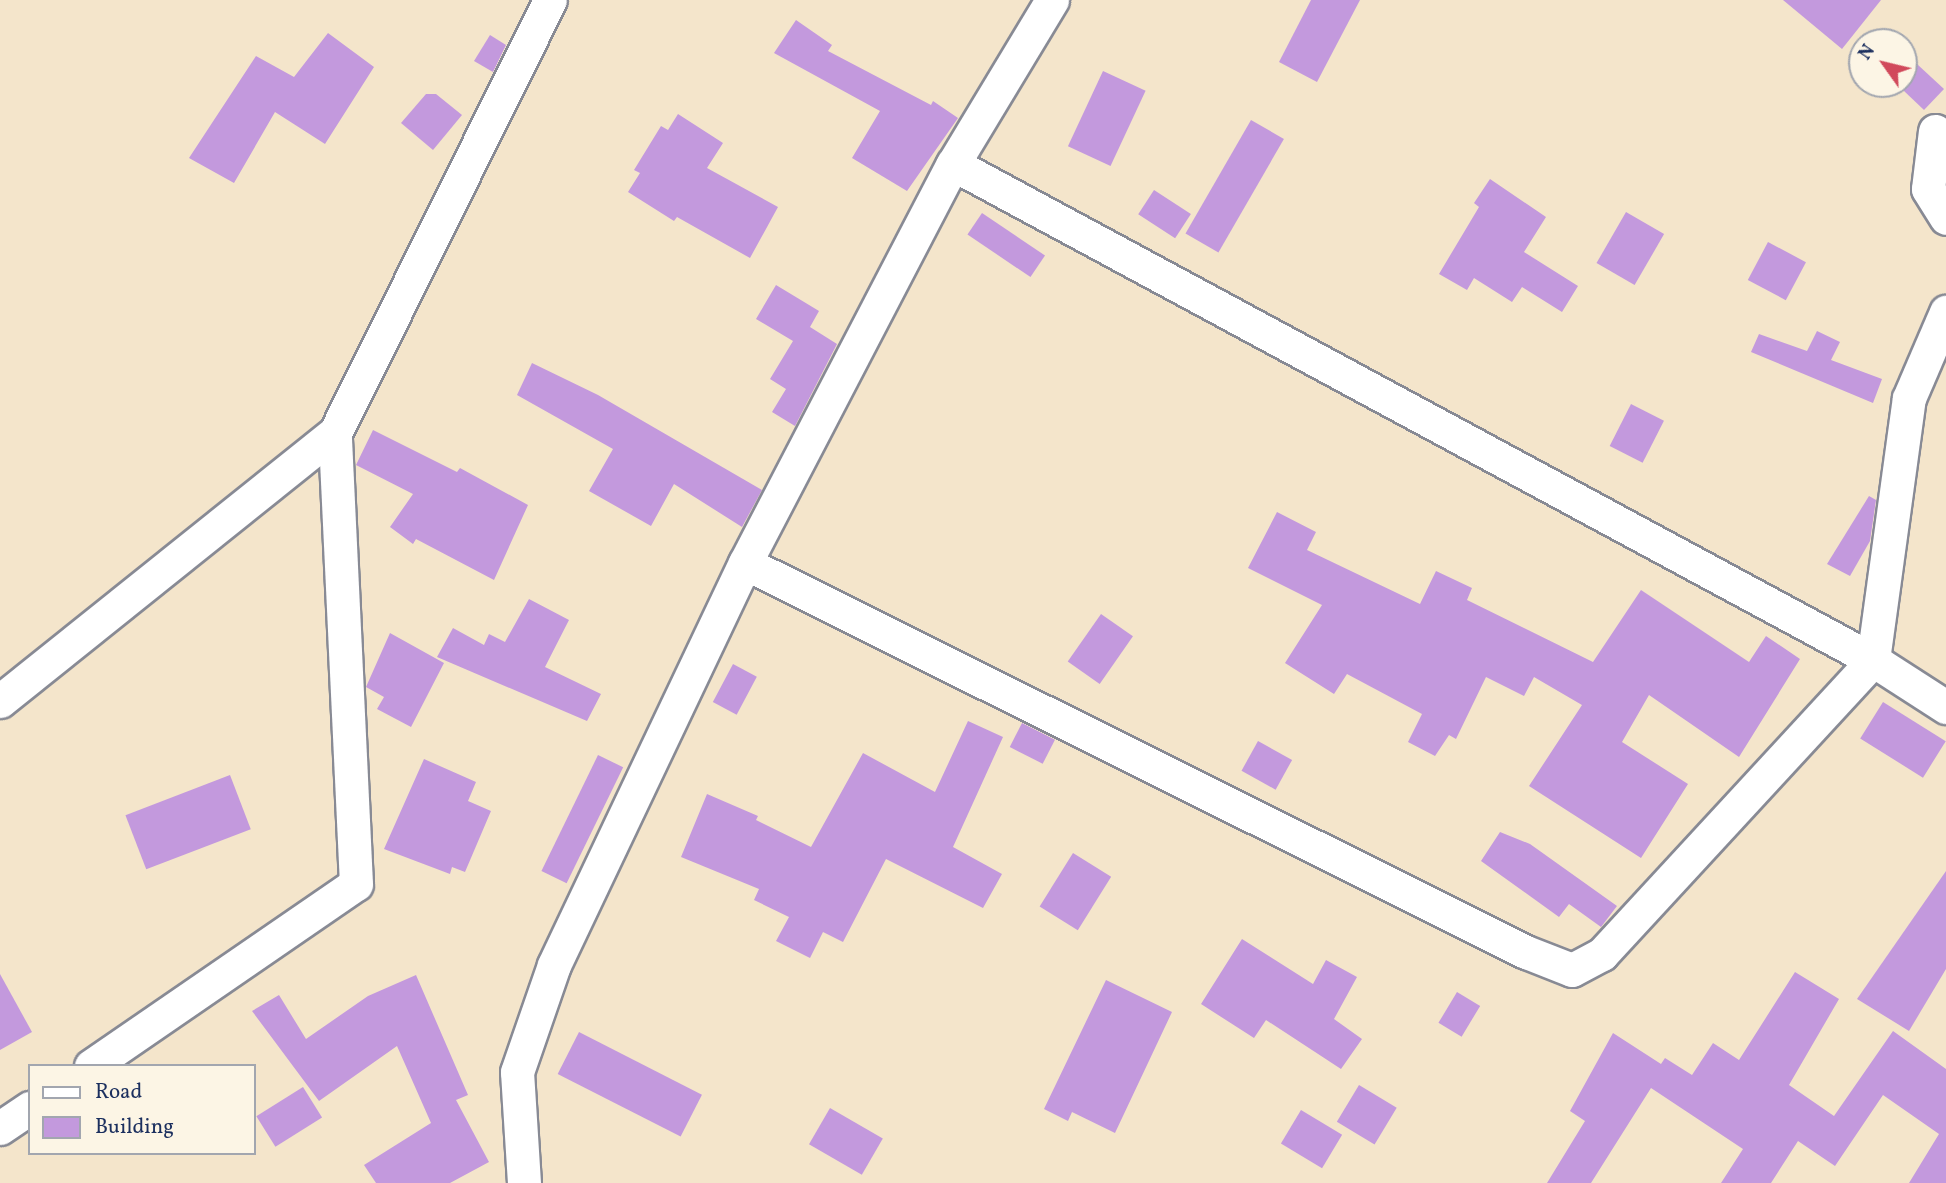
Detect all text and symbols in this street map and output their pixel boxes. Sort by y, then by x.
north arrow [1848,28,1918,98]
text: N [1853,39,1882,65]
legend [28,1064,256,1155]
text: Road [95,1078,142,1107]
text: Building [95,1113,174,1142]

